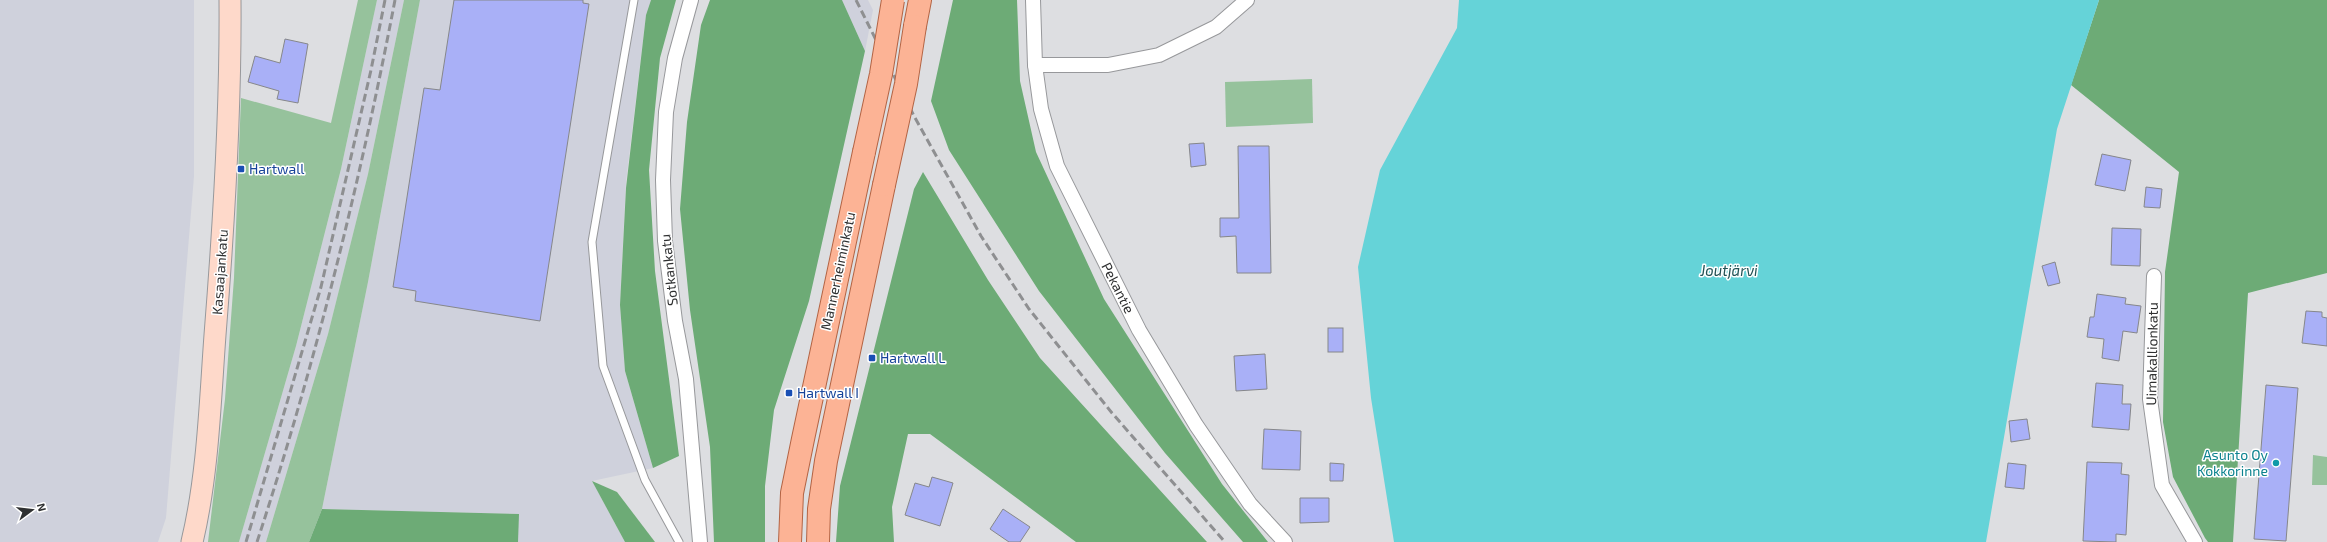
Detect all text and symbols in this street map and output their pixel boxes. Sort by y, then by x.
place label: Hartwall [249,160,305,177]
marker: Hartwall [236,164,246,174]
street label: Mannerheiminkatu [817,210,858,332]
street label: Kasaajankatu [208,229,231,315]
street label: Sotkankatu [656,233,681,307]
street label: Pekantie [1098,259,1138,316]
water label: Joutjärvi [1699,261,1758,280]
street label: Uimakallionkatu [2142,302,2161,406]
place label: Hartwall L [880,349,945,366]
marker: Hartwall L [867,353,877,363]
place label: Hartwall I [797,384,859,401]
marker: Hartwall I [784,388,794,398]
place label: Asunto Oy Kokkorinne [2197,446,2269,479]
marker: Asunto Oy Kokkorinne [2271,458,2281,468]
north arrow [12,490,52,530]
text: N [35,502,49,513]

